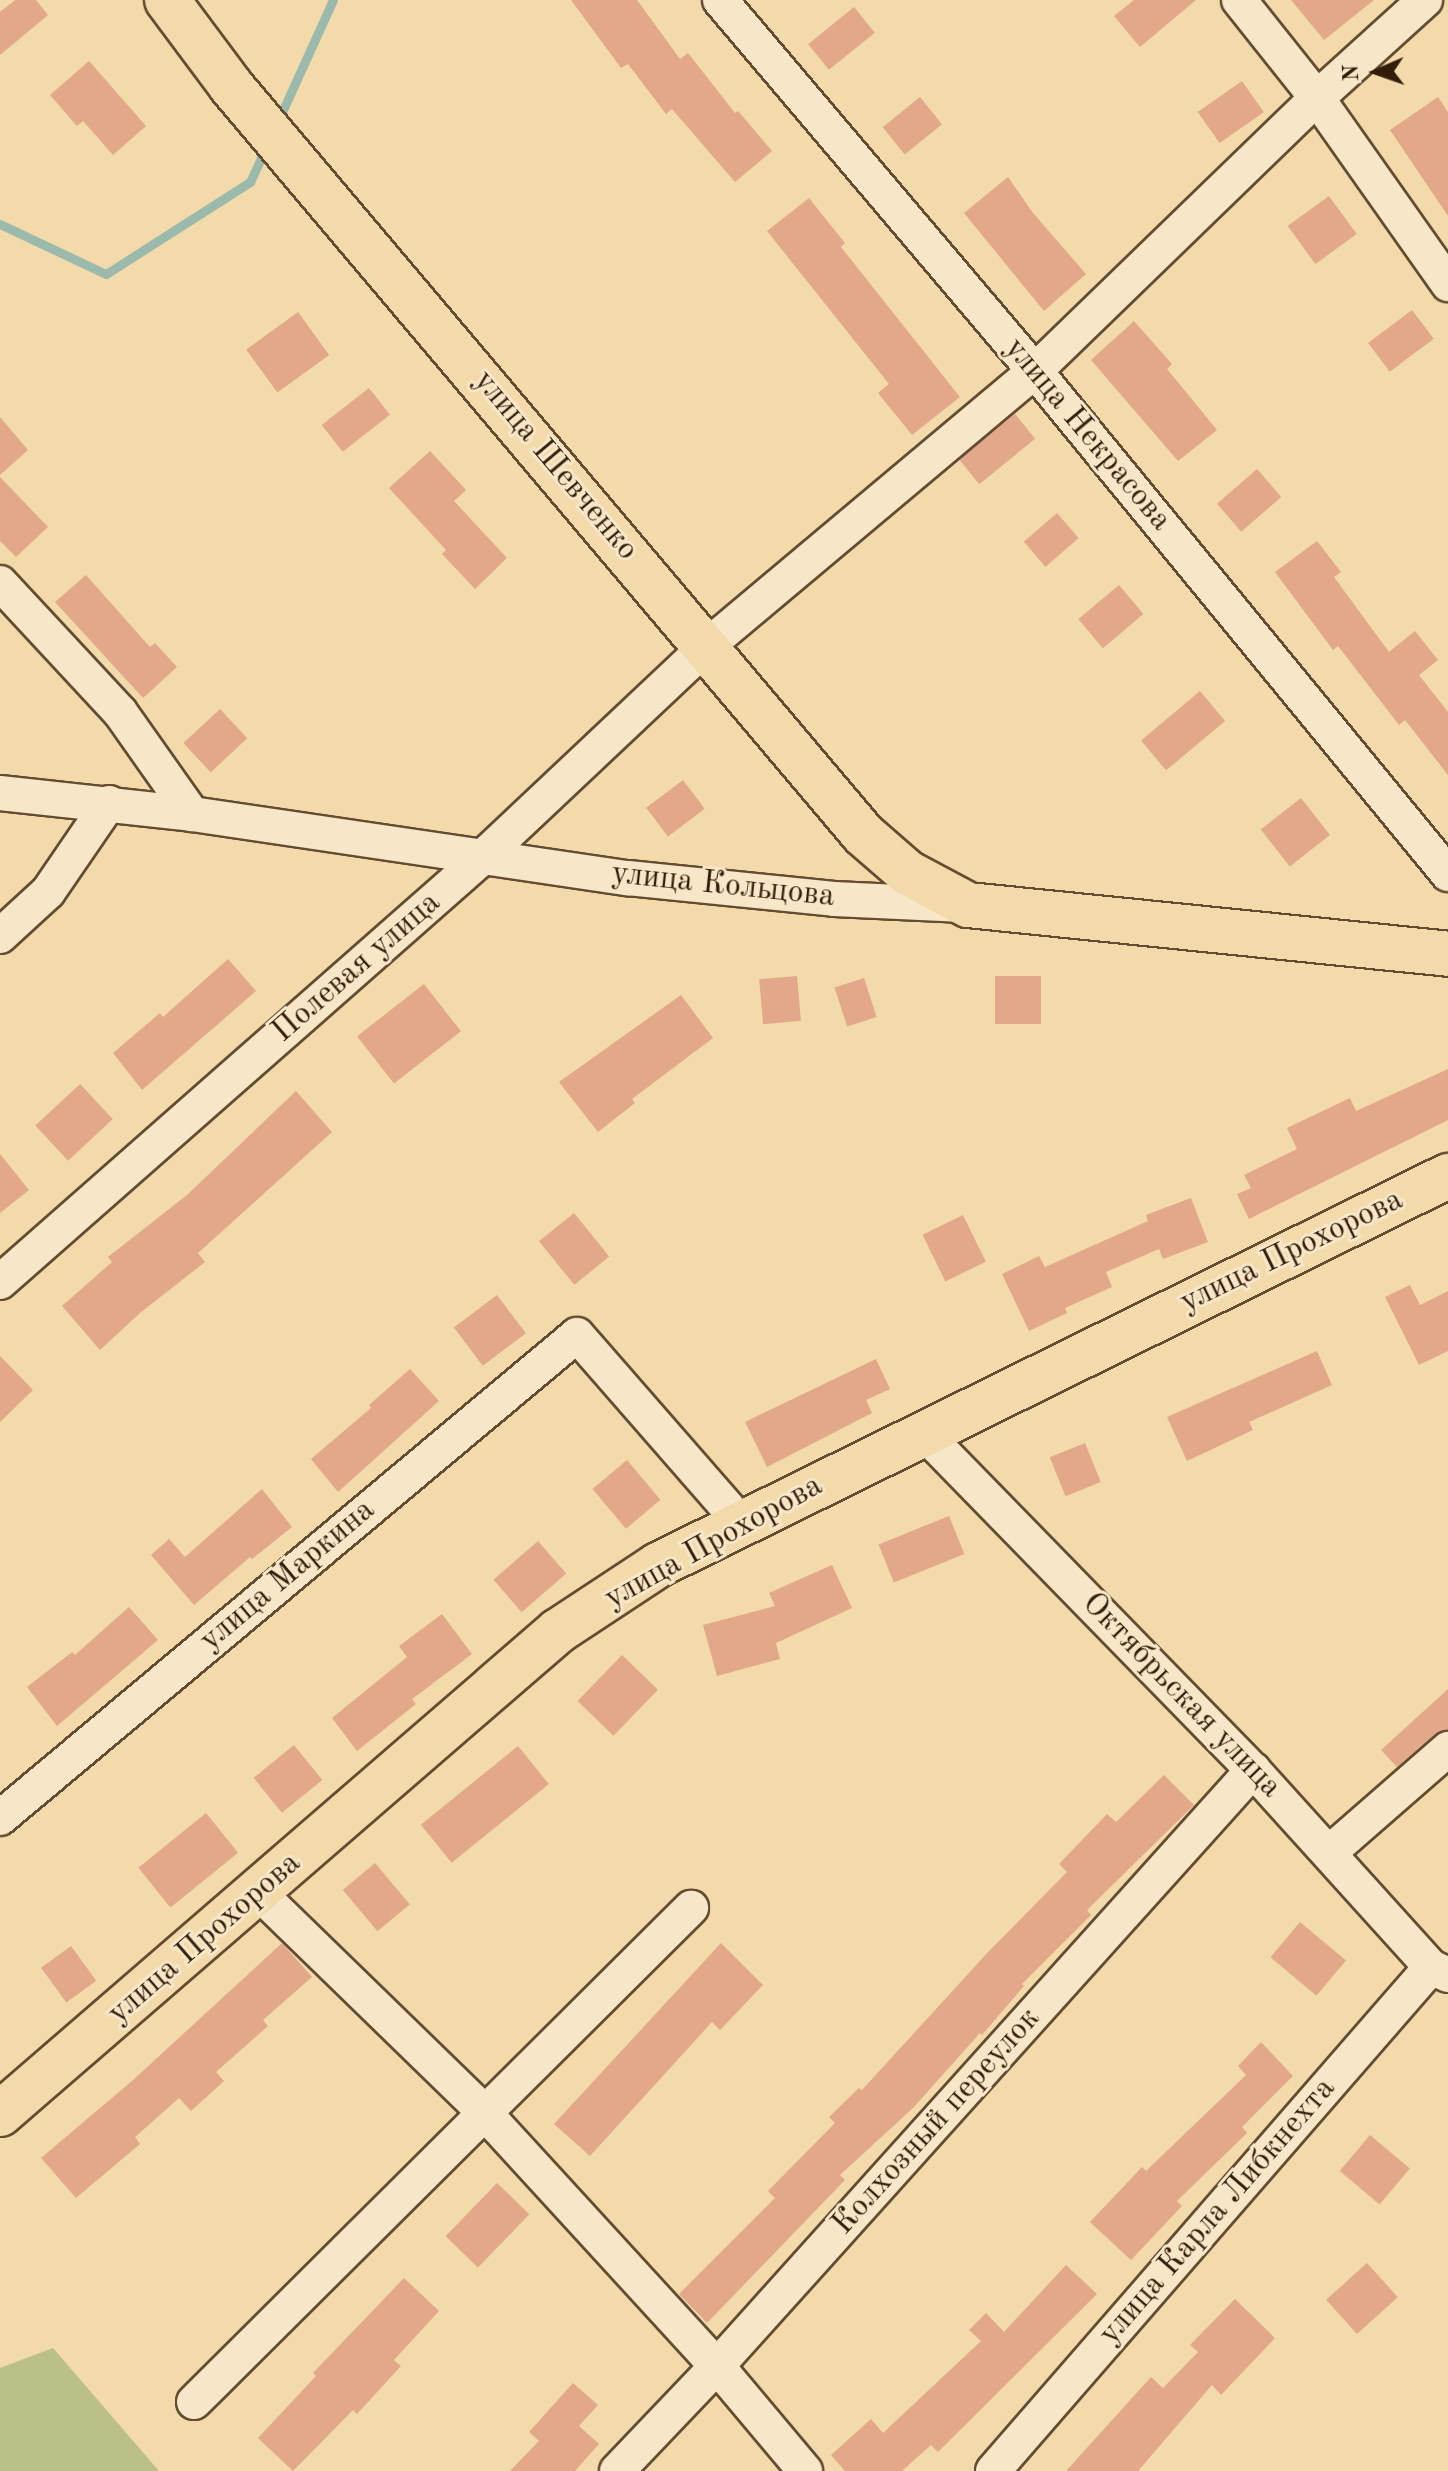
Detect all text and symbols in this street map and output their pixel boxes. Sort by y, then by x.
north arrow [1336,32,1416,112]
text: N [1341,64,1363,82]
street label: улица Некрасова [995,331,1179,539]
street label: улица Шевченко [464,363,646,569]
street label: улица Кольцова [610,855,836,917]
street label: Полевая улица [265,884,449,1052]
street label: улица Прохорова [1174,1181,1410,1323]
street label: улица Прохорова [598,1467,830,1619]
street label: улица Маркина [193,1492,383,1660]
street label: Октябрьская улица [1073,1585,1289,1807]
street label: улица Прохорова [101,1845,309,2033]
street label: Колхозный переулок [825,2000,1049,2244]
street label: улица Карла Либкнехта [1092,2071,1344,2353]

